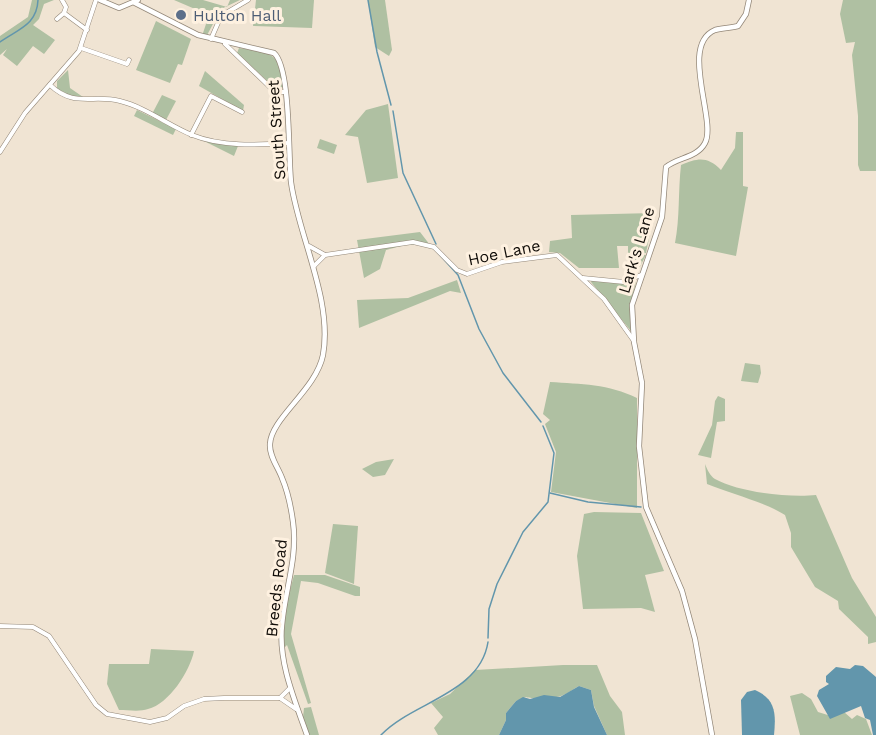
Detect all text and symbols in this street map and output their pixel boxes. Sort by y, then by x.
place label: Hulton Hall [193,6,281,25]
marker: Hulton Hall [174,8,188,22]
street label: South Street [264,79,289,180]
street label: Lark's Lane [614,205,659,296]
street label: Hoe Lane [466,236,542,269]
street label: Breeds Road [262,538,291,638]

